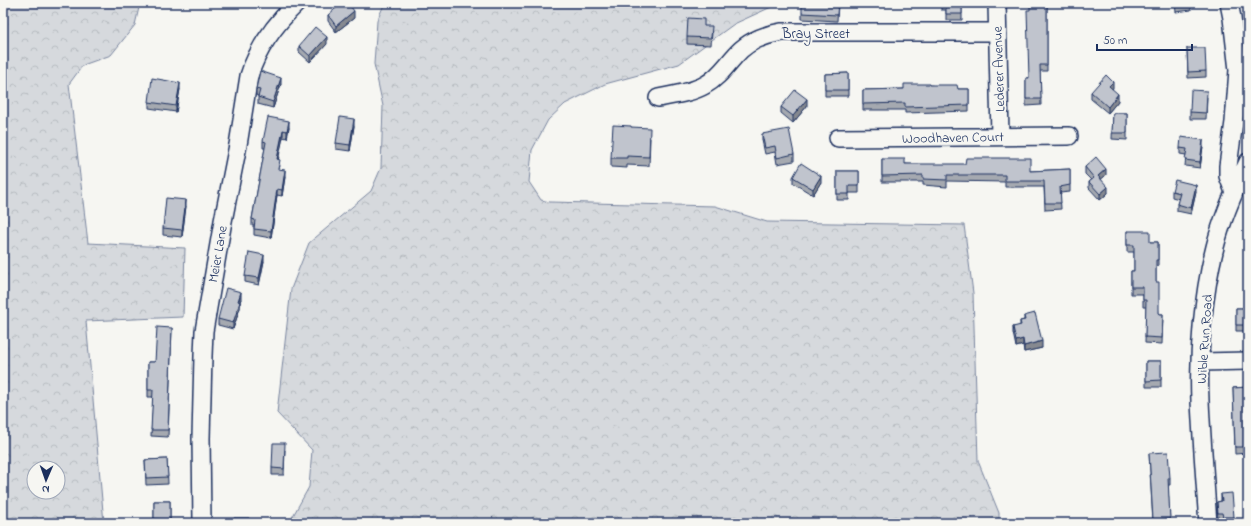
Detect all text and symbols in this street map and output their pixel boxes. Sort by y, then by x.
street label: Bray Street [781,24,850,46]
street label: Lederer Avenue [987,25,1011,112]
scale bar [1097,26,1192,52]
text: 50 m [1103,32,1127,50]
street label: Woodhaven Court [902,127,1004,150]
street label: Meier Lane [203,224,234,284]
street label: Wible Run Road [1192,293,1219,385]
north arrow [26,460,66,500]
text: N [42,481,50,497]

